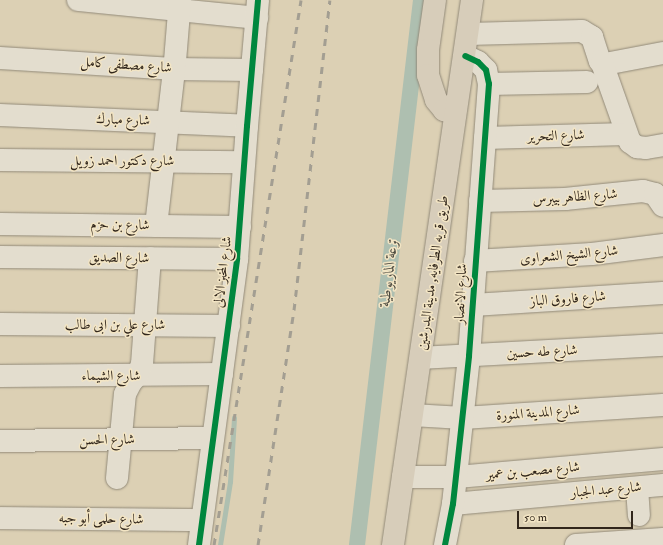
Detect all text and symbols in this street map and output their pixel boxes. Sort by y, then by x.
street label: شارع مصطفى كامل [80,53,172,77]
street label: شارع مبارك [96,111,150,129]
street label: شارع التحرير [527,127,585,145]
street label: شارع دكتور احمد زويل [70,153,174,169]
street label: شارع الظاهر بيبرس [532,186,618,208]
street label: طريق قريه الطرفايه, مدينة البدرشين [414,195,452,351]
street label: شارع بن حزم [90,216,150,234]
street label: شارع المخبز الالى [210,235,236,309]
water label: ترعة الماريوطية [376,236,402,308]
street label: شارع الشيخ الشعراوى [519,242,619,268]
street label: شارع الصديق [89,249,149,267]
street label: شارع الانصار [451,263,471,325]
street label: شارع فاروق الباز [529,288,607,310]
street label: شارع علي بن ابى طالب [65,317,165,333]
street label: شارع طه حسين [506,342,578,362]
street label: شارع الشيماء [81,368,141,384]
street label: شارع المدينة المنورة [496,402,580,424]
street label: شارع الحسن [79,431,135,449]
street label: شارع مصعب بن عمير [485,459,581,483]
street label: شارع عبد الجبار [570,479,642,501]
scale bar [519,503,635,529]
street label: شارع حلمى أبو جبه [58,510,144,528]
text: 50 m [524,510,547,525]

